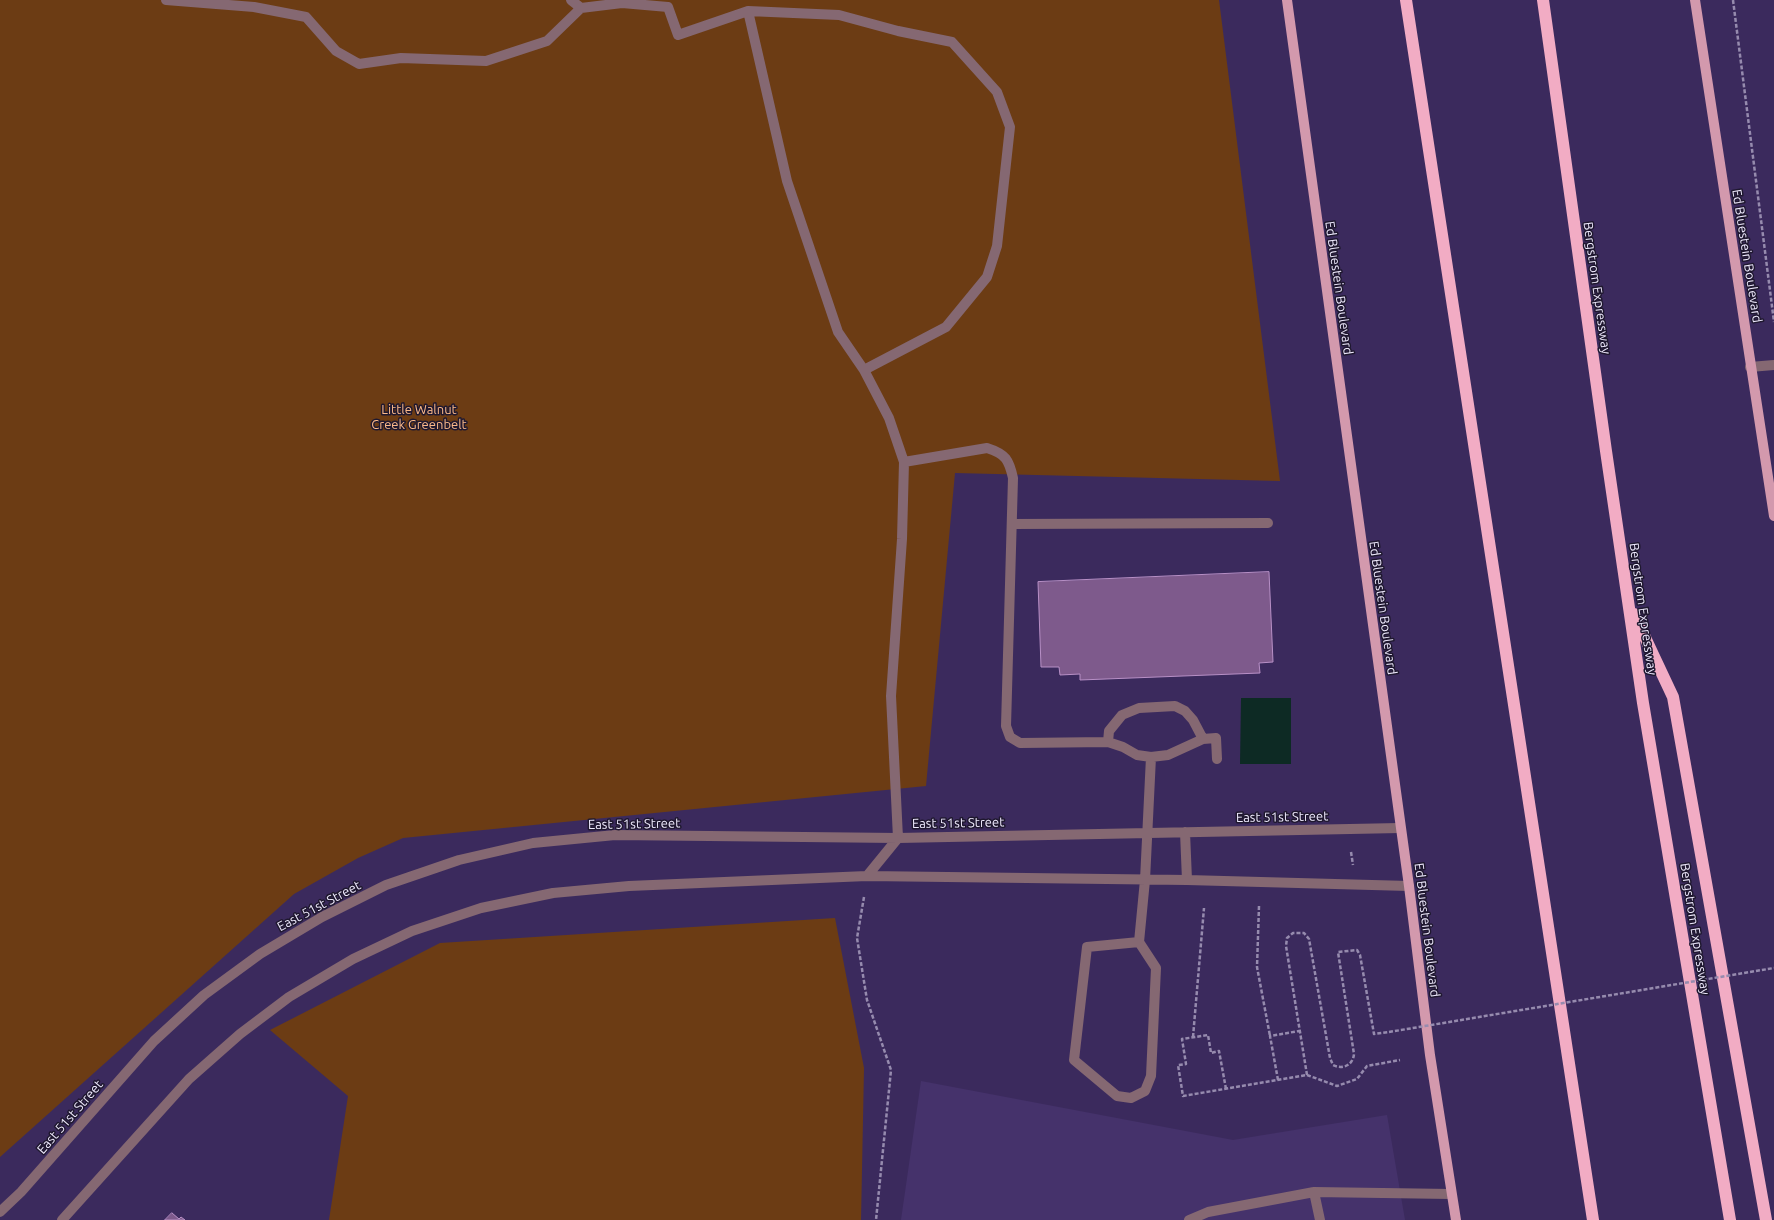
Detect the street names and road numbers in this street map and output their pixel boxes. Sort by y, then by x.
street label: Ed Bluestein Boulevard [1729,188,1765,324]
street label: Ed Bluestein Boulevard [1322,220,1356,356]
street label: Bergstrom Expressway [1580,221,1614,355]
street label: Ed Bluestein Boulevard [1366,540,1400,676]
street label: Bergstrom Expressway [1626,542,1660,676]
street label: East 51st Street [1236,808,1328,826]
street label: East 51st Street [912,814,1004,832]
street label: East 51st Street [588,815,680,833]
street label: Ed Bluestein Boulevard [1411,862,1443,998]
street label: Bergstrom Expressway [1677,862,1713,996]
street label: East 51st Street [275,877,363,935]
street label: East 51st Street [34,1077,106,1157]

